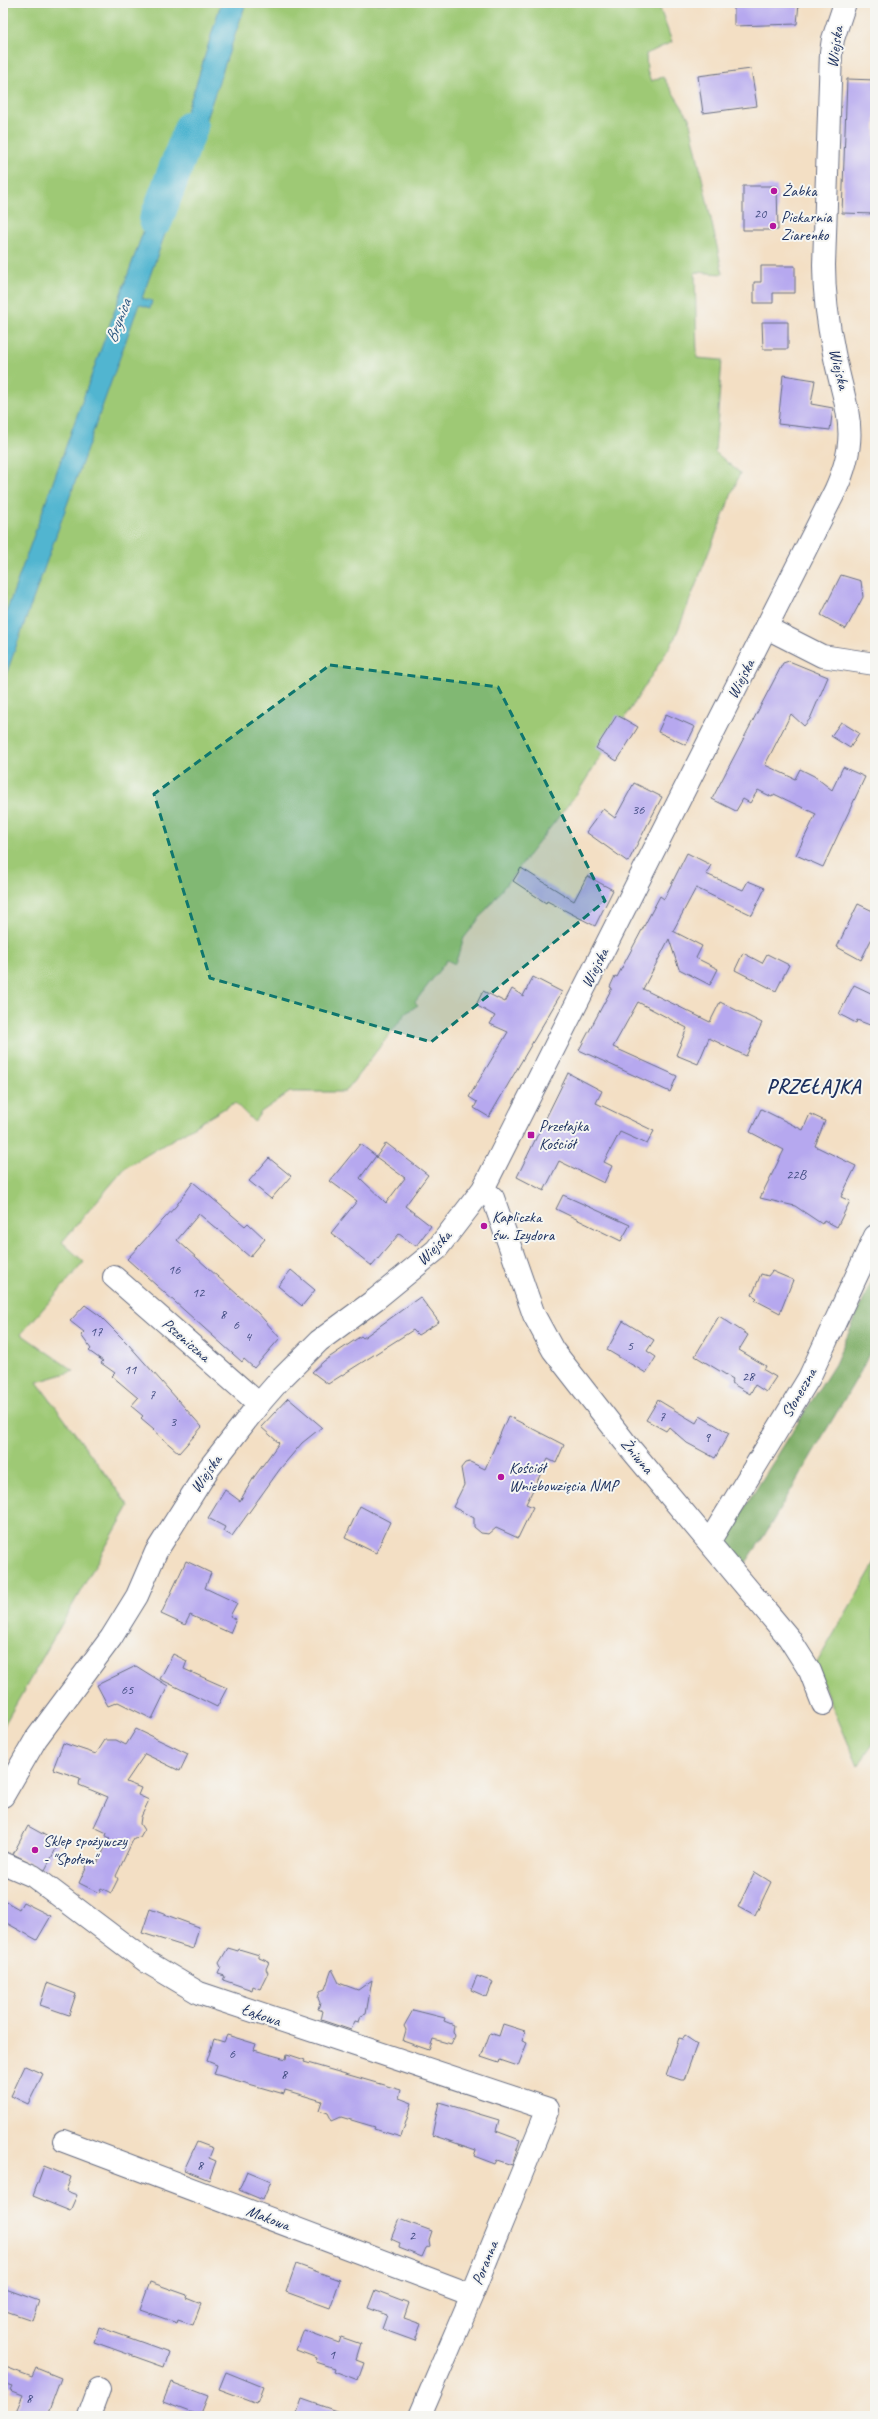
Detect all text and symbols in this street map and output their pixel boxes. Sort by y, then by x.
street label: Wiejska [822,24,848,69]
place label: Żabka [782,181,818,201]
marker: Żabka [769,186,779,196]
house number: 20 [754,205,768,222]
place label: Piekarnia Ziarenko [781,207,833,245]
marker: Piekarnia Ziarenko [768,221,778,231]
water label: Brynica [100,294,137,346]
street label: Wiejska [824,347,854,393]
street label: Wiejska [723,655,760,702]
house number: 36 [632,801,645,818]
street label: Wiejska [577,944,614,991]
district label: PRZEŁAJKA [767,1074,862,1099]
place label: Przełajka Kościół [539,1116,590,1154]
marker: Przełajka Kościół [526,1130,536,1140]
house number: 22B [786,1166,808,1183]
place label: Kapliczka św. Izydora [492,1207,556,1245]
marker: Kapliczka św. Izydora [479,1221,489,1231]
street label: Wiejska [412,1225,457,1270]
house number: 16 [168,1261,181,1278]
house number: 12 [192,1284,206,1301]
house number: 8 [220,1306,228,1323]
street label: Pszeniczna [158,1314,215,1367]
house number: 6 [233,1316,240,1333]
house number: 17 [90,1323,103,1340]
house number: 4 [245,1328,253,1345]
house number: 5 [627,1337,634,1354]
house number: 11 [124,1361,137,1378]
street label: Słoneczna [777,1363,822,1421]
house number: 28 [742,1368,756,1385]
house number: 7 [149,1386,156,1403]
house number: 7 [659,1408,666,1425]
house number: 3 [170,1413,178,1430]
house number: 9 [704,1429,712,1446]
street label: Żniwna [616,1434,659,1479]
street label: Wiejska [186,1450,227,1497]
place label: Kościół Wniebowzięcia NMP [509,1458,620,1496]
marker: Kościół Wniebowzięcia NMP [496,1472,506,1482]
house number: 65 [121,1681,134,1698]
place label: Sklep spożywczy - "Społem" [43,1831,129,1869]
marker: Sklep spożywczy - "Społem" [30,1845,40,1855]
street label: Łąkowa [239,1999,285,2032]
house number: 6 [229,2045,236,2062]
house number: 8 [281,2066,289,2083]
house number: 8 [197,2157,205,2174]
street label: Makowa [243,2201,294,2236]
house number: 2 [409,2227,417,2244]
street label: Poranna [467,2237,503,2288]
house number: 1 [329,2346,336,2363]
house number: 8 [26,2390,34,2407]

